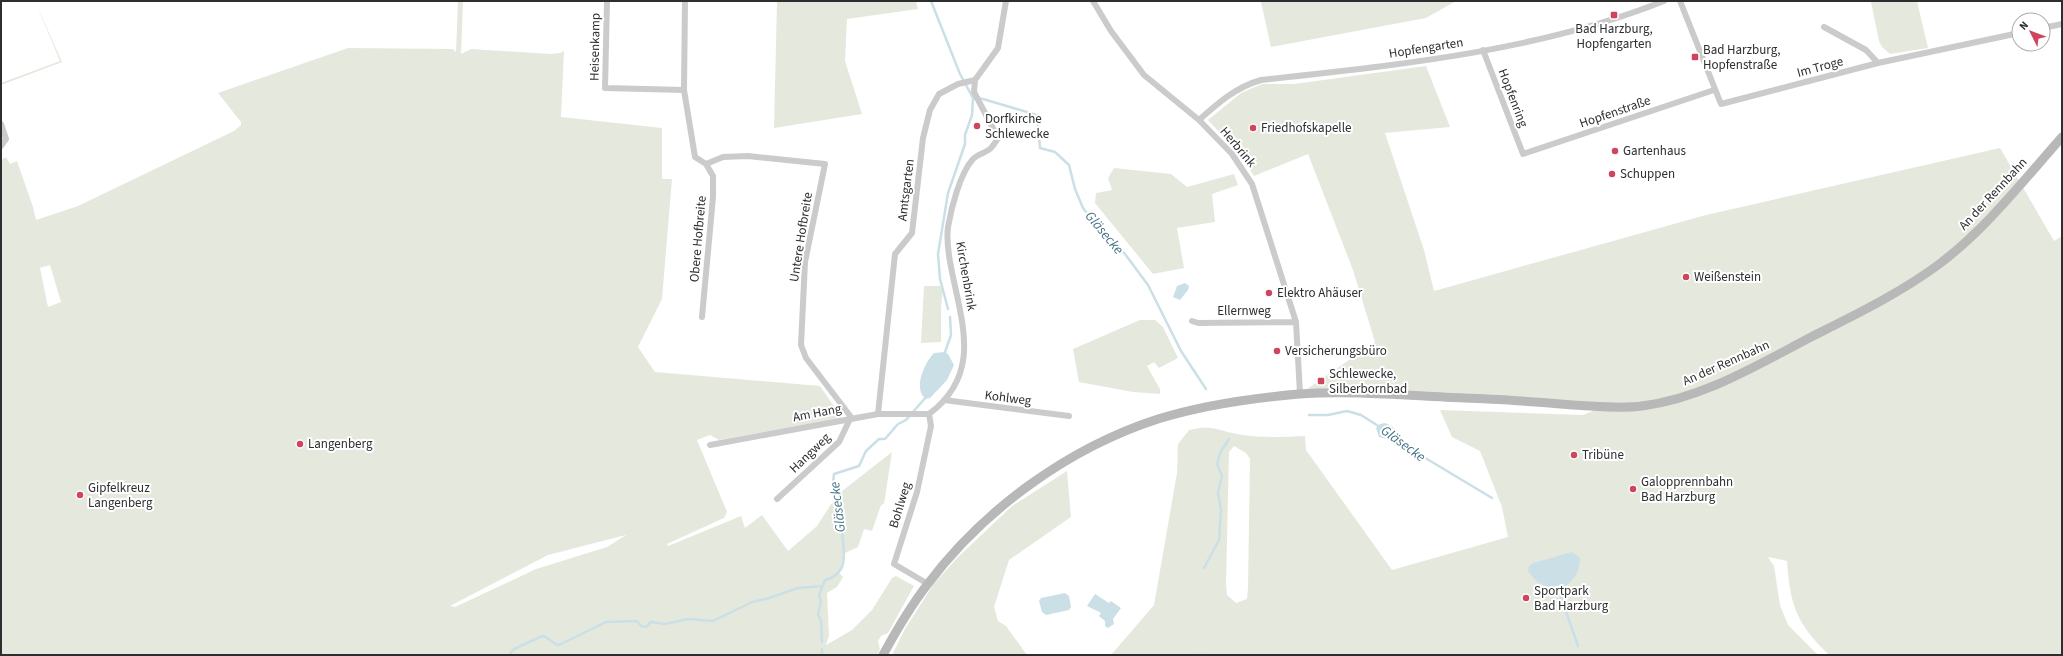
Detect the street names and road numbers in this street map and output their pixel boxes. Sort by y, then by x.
street label: Heisenkamp [585,13,605,81]
street label: Hopfengarten [1387,33,1465,63]
street label: Im Troge [1795,52,1845,82]
street label: Hopfenring [1494,66,1533,130]
street label: Hopfenstraße [1577,91,1653,133]
street label: Herbrink [1216,123,1261,172]
street label: An der Rennbahn [1955,154,2031,234]
street label: Amtsgarten [893,158,919,222]
street label: Untere Hofbreite [785,191,817,283]
street label: Obere Hofbreite [685,195,711,283]
street label: Kirchenbrink [951,240,981,313]
street label: Ellernweg [1217,302,1271,320]
street label: An der Rennbahn [1680,336,1772,390]
street label: Kohlweg [984,386,1033,410]
street label: Am Hang [791,399,843,427]
street label: Hangweg [785,429,835,477]
street label: Bohlweg [884,479,916,530]

